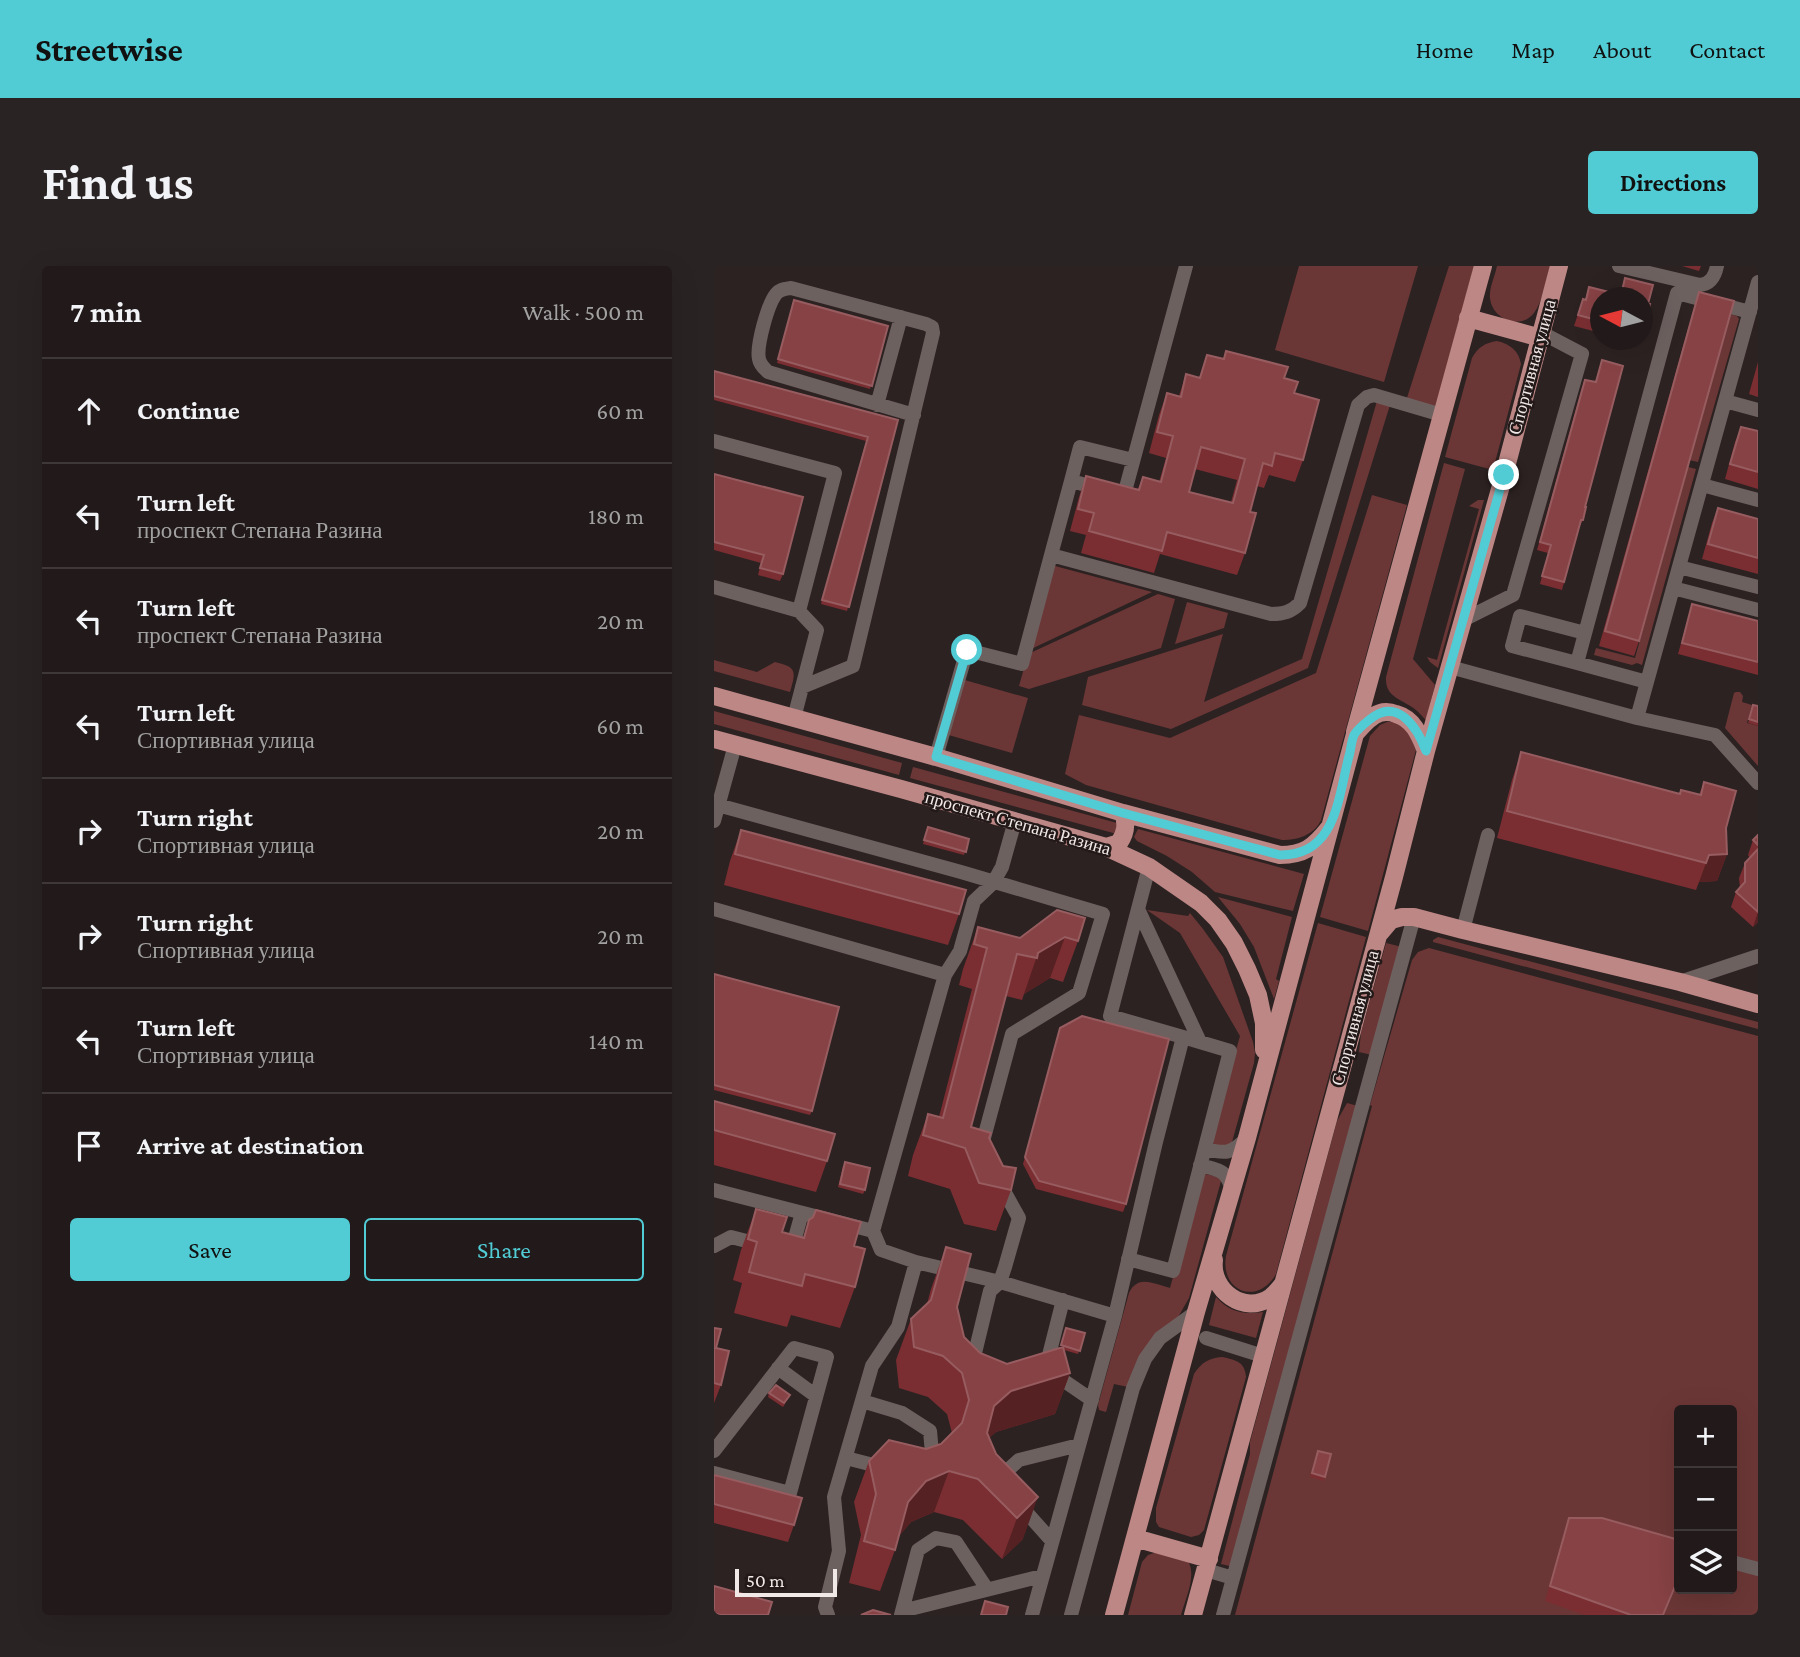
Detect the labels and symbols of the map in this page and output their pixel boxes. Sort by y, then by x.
north arrow [1590,287,1653,350]
street label: Спортивная улица [1504,297,1560,437]
route end [1488,459,1519,490]
route start [951,634,982,665]
street label: проспект Степана Разина [923,787,1113,859]
street label: Спортивная улица [1327,948,1383,1088]
scale bar [735,1566,836,1598]

